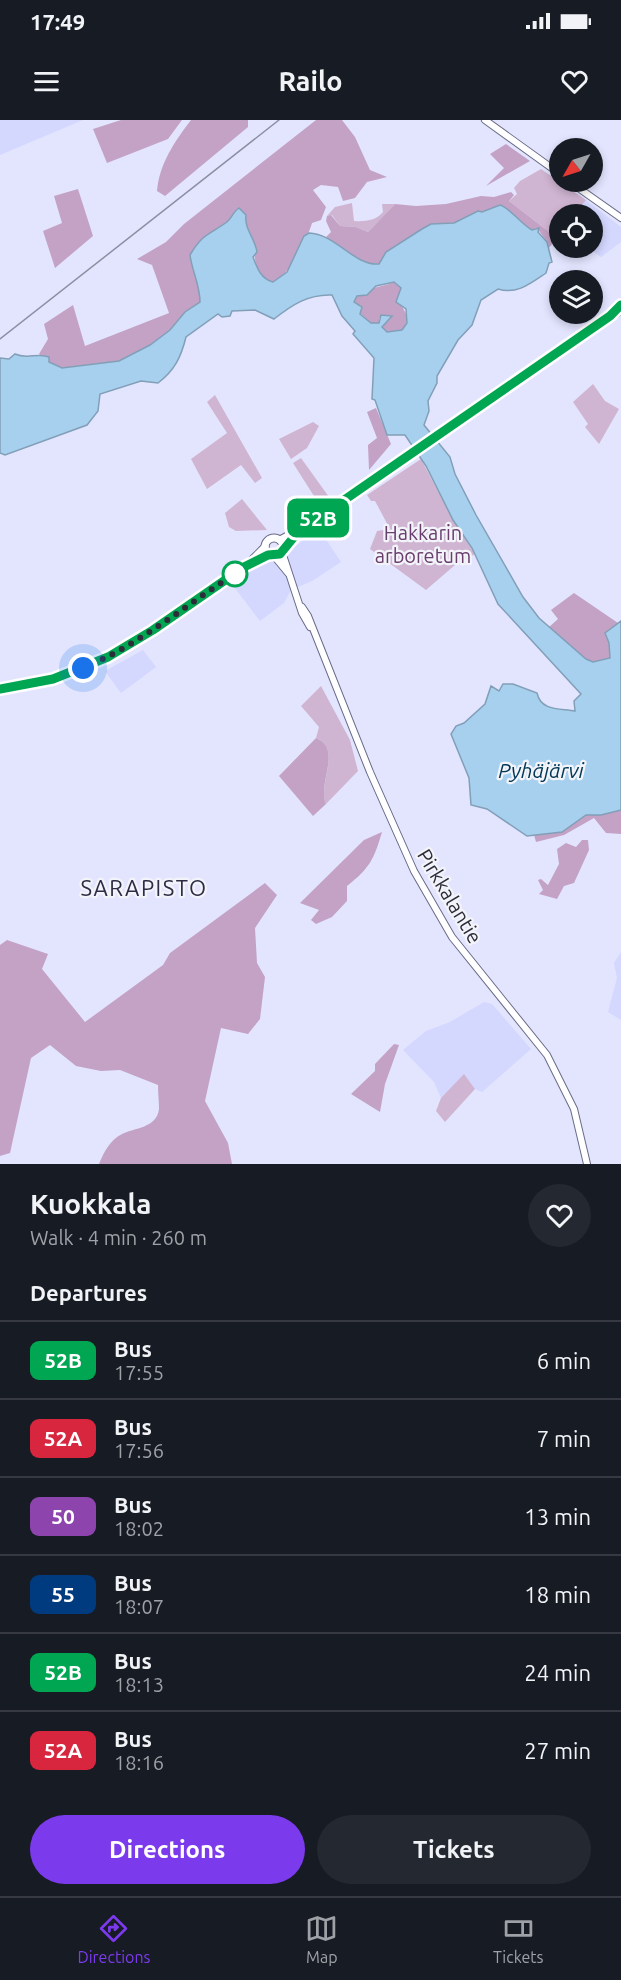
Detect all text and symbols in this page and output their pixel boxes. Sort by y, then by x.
text: 17:49 [30,9,85,34]
icon: menu [30,65,63,98]
icon: heart [558,65,591,98]
text: Railo [279,66,342,96]
north arrow [549,138,603,192]
map controls [549,138,603,324]
button: locate [549,204,603,258]
button: layers [549,270,603,324]
line badge: 52B [284,498,352,538]
text: 52B [299,506,337,530]
park label: Hakkarin arboretum [375,521,471,567]
unlabelled marker [222,561,248,587]
your location [68,653,98,683]
water label: Pyhäjärvi [498,758,585,782]
street label: Pirkkalantie [413,845,487,947]
district label: SARAPISTO [80,875,208,900]
button: heart [528,1184,591,1247]
text: Kuokkala [30,1188,152,1219]
text: Walk · 4 min · 260 m [30,1226,207,1249]
text: Departures [30,1280,147,1305]
text: Bus [114,1336,152,1361]
text: 52B [44,1348,82,1372]
text: 6 min [537,1348,591,1373]
text: 17:55 [114,1361,164,1384]
text: Bus [114,1414,152,1439]
text: 52A [44,1426,82,1450]
text: 7 min [537,1426,591,1451]
text: 17:56 [114,1439,164,1462]
text: Bus [114,1492,152,1517]
text: 50 [51,1504,75,1528]
text: 13 min [524,1504,591,1529]
text: 18:02 [114,1517,164,1540]
text: Bus [114,1570,152,1595]
text: 55 [51,1582,75,1606]
text: 18 min [524,1582,591,1607]
text: 18:07 [114,1595,164,1618]
text: Bus [114,1648,152,1673]
text: 52B [44,1660,82,1684]
text: 24 min [524,1660,591,1685]
text: 18:13 [114,1673,164,1696]
text: Bus [114,1726,152,1751]
text: 52A [44,1738,82,1762]
text: 27 min [524,1738,591,1763]
text: 18:16 [114,1751,164,1774]
button: Directions [30,1815,305,1884]
button: Tickets [317,1815,591,1884]
tab: Directions [77,1912,151,1966]
tab: Map [305,1912,338,1966]
tab: Tickets [493,1912,544,1966]

